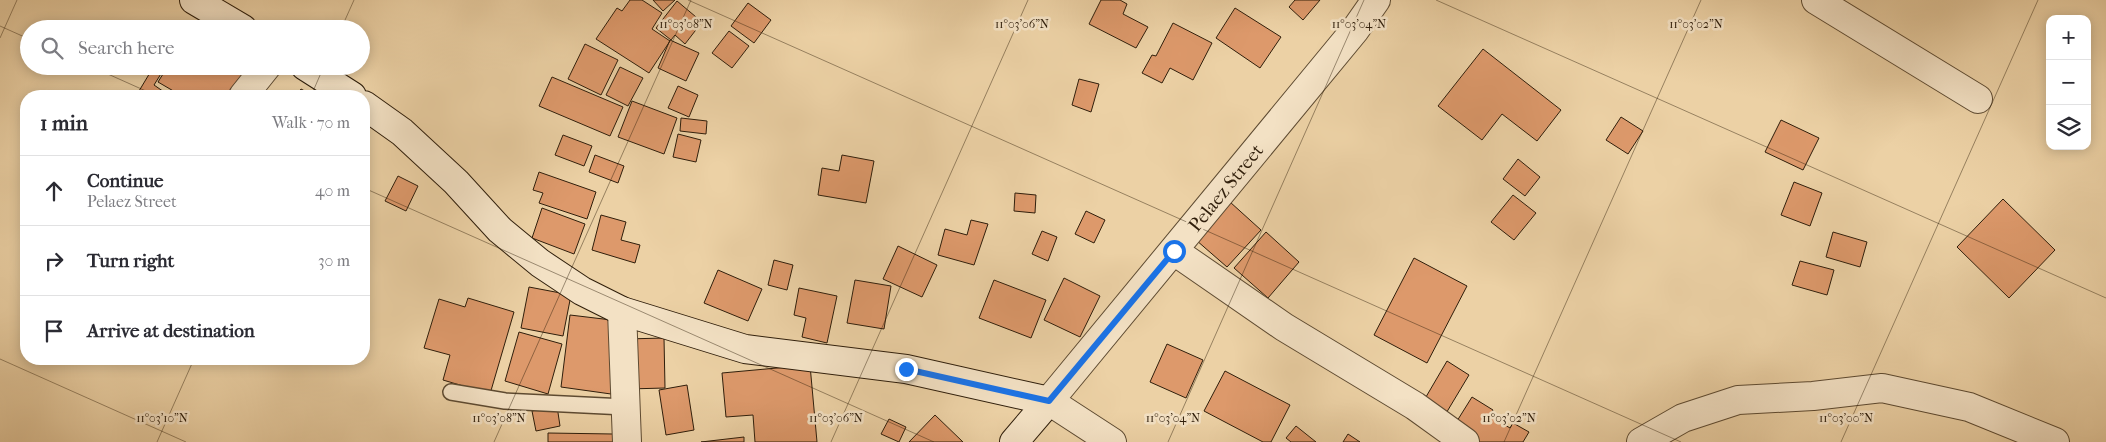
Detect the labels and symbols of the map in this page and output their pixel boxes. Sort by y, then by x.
text: 11°03'08"N [659,17,713,31]
text: 11°03'06"N [995,17,1049,31]
text: 11°03'04"N [1332,17,1386,31]
text: 11°03'02"N [1669,17,1723,31]
street label: Pelaez Street [1184,140,1268,236]
route start [1163,240,1186,263]
route end [895,358,918,381]
text: 11°03'10"N [136,411,188,425]
text: 11°03'08"N [472,411,526,425]
text: 11°03'06"N [809,411,863,425]
text: 11°03'04"N [1146,411,1200,425]
text: 11°03'02"N [1482,411,1536,425]
text: 11°03'00"N [1819,411,1873,425]

